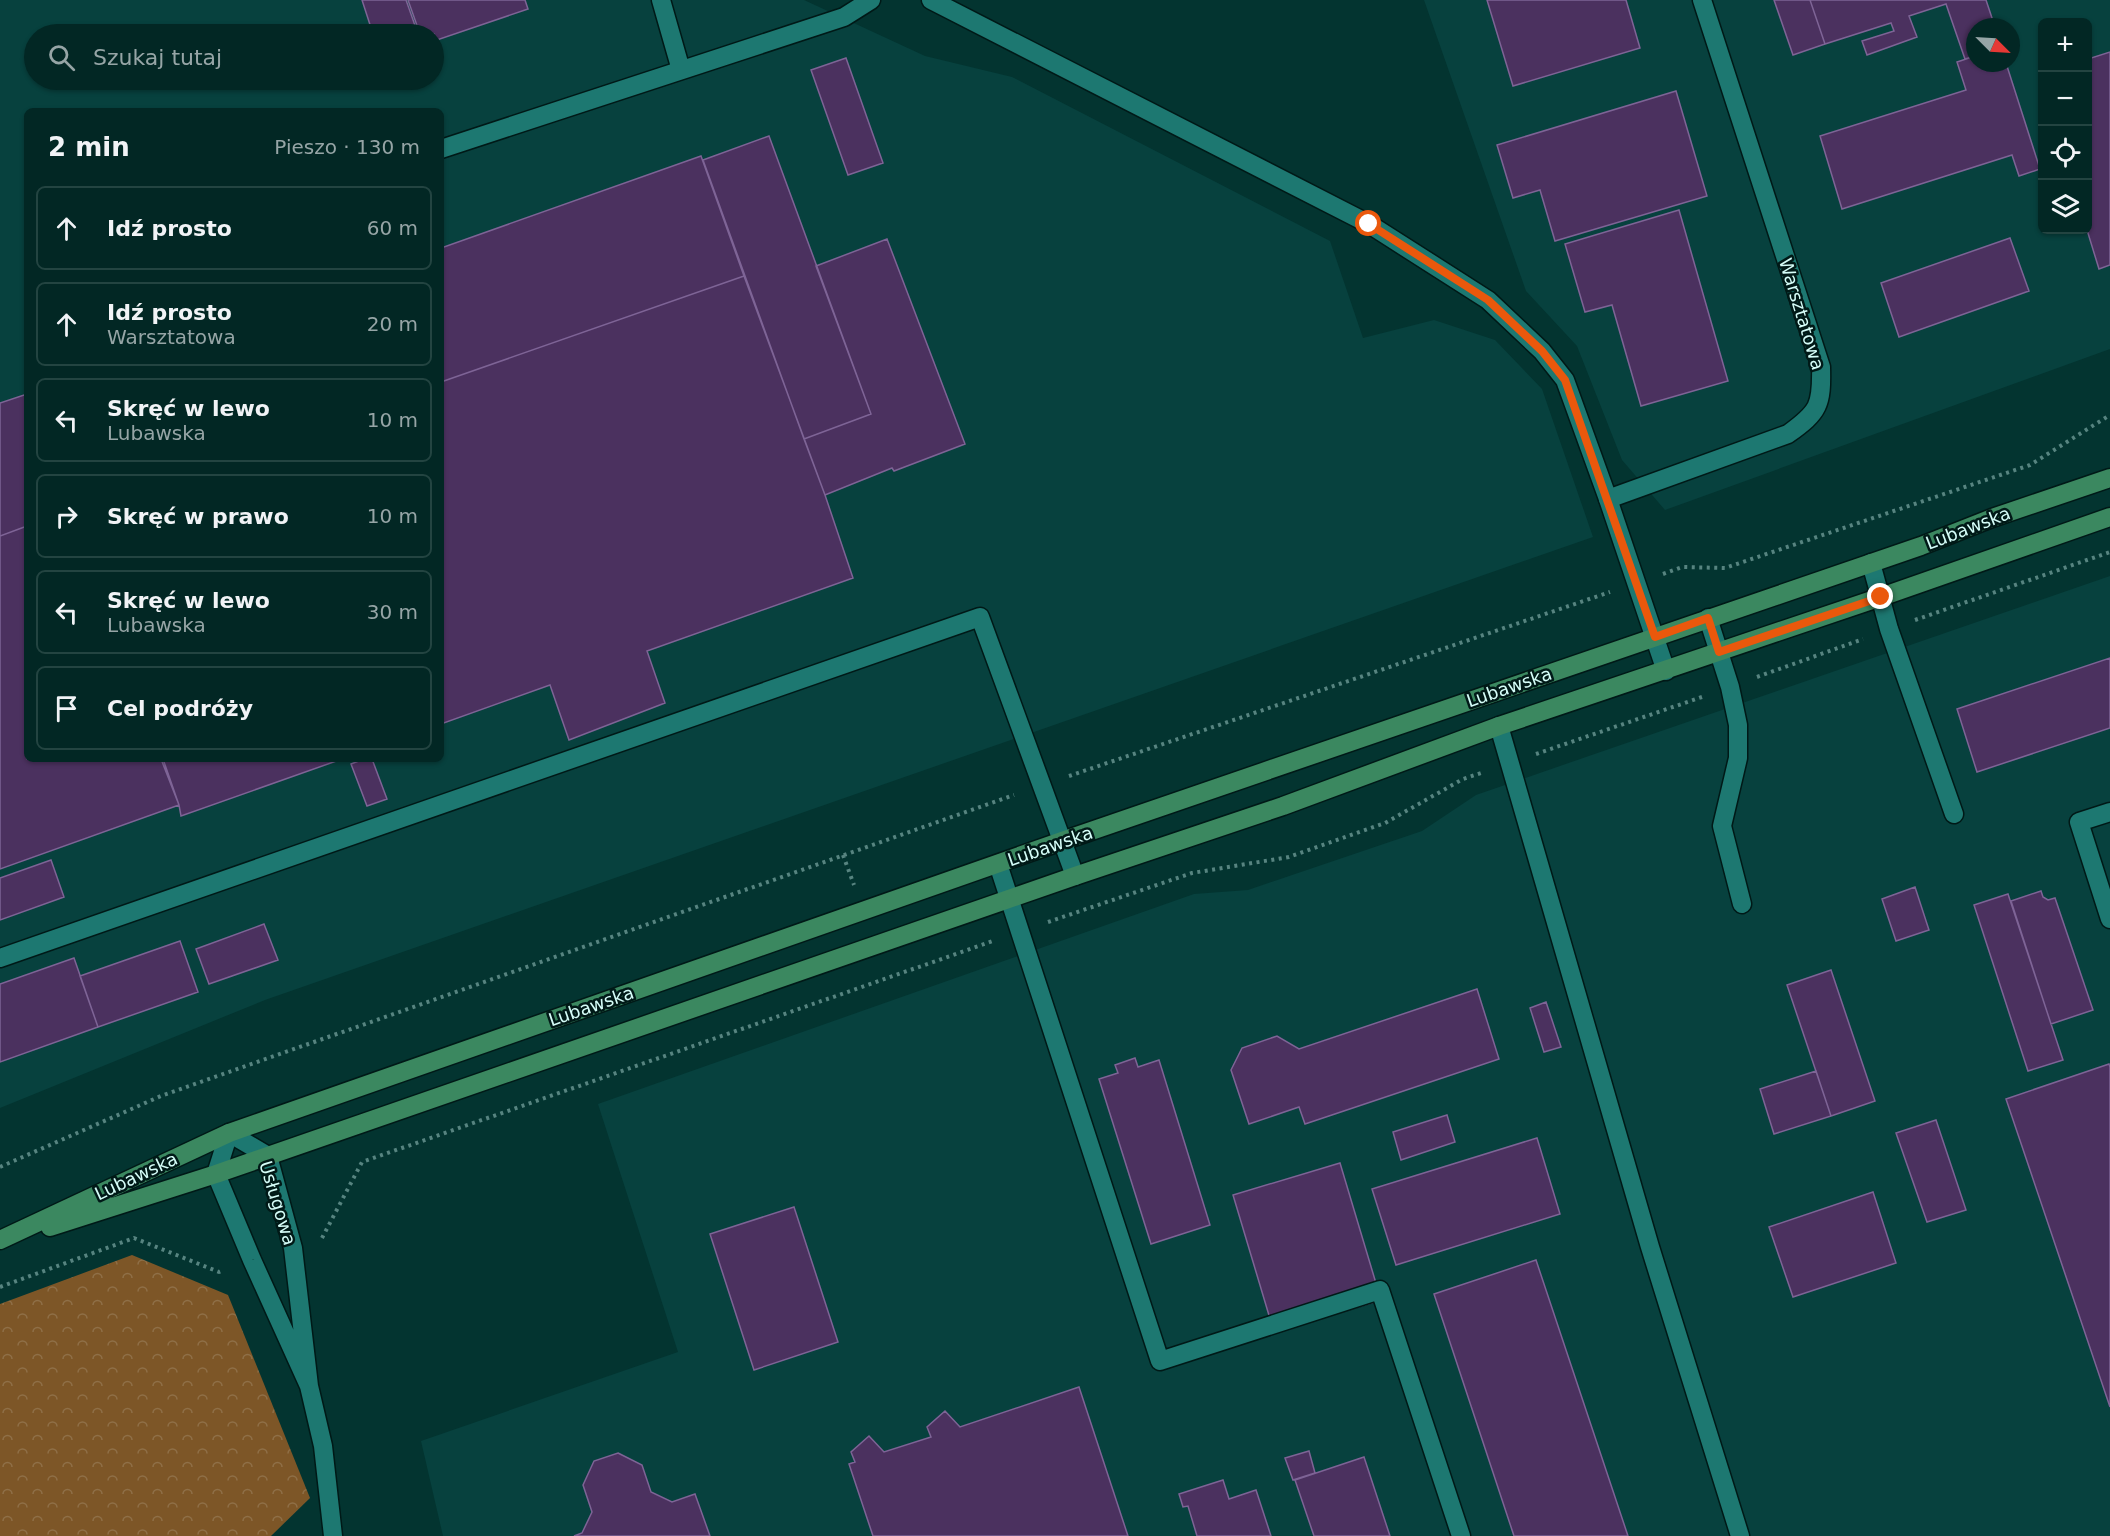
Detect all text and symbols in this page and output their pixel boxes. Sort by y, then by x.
north arrow [1966,18,2020,72]
map controls [2038,18,2092,234]
button: + [2038,18,2092,72]
search box [24,24,444,90]
icon: search [45,41,78,74]
text: Szukaj tutaj [93,45,222,70]
button: − [2038,72,2092,126]
button: locate [2038,126,2092,180]
text: 2 min [48,132,130,162]
text: Pieszo · 130 m [274,135,420,159]
button: layers [2038,180,2092,234]
route start [1355,210,1381,236]
icon: ahead [50,212,83,245]
text: Idź prosto [107,216,232,241]
text: 60 m [367,216,418,240]
street label: Warsztatowa [1775,256,1829,372]
text: Idź prosto [107,300,232,325]
icon: ahead [50,308,83,341]
text: 20 m [367,312,418,336]
text: Warsztatowa [107,325,236,349]
text: Skręć w lewo [107,396,270,421]
icon: left [50,404,83,437]
text: 10 m [367,408,418,432]
text: Lubawska [107,421,206,445]
icon: right [50,500,83,533]
street label: Lubawska [1923,502,2013,554]
text: Skręć w prawo [107,504,289,529]
text: 10 m [367,504,418,528]
route end [1867,583,1893,609]
text: Skręć w lewo [107,588,270,613]
icon: left [50,596,83,629]
text: 30 m [367,600,418,624]
text: Lubawska [107,613,206,637]
street label: Lubawska [1464,663,1554,711]
icon: arrive [50,692,83,725]
text: Cel podróży [107,696,253,721]
street label: Lubawska [1005,822,1095,870]
street label: Lubawska [546,982,636,1030]
street label: Lubawska [91,1148,181,1204]
street label: Usługowa [255,1158,301,1248]

